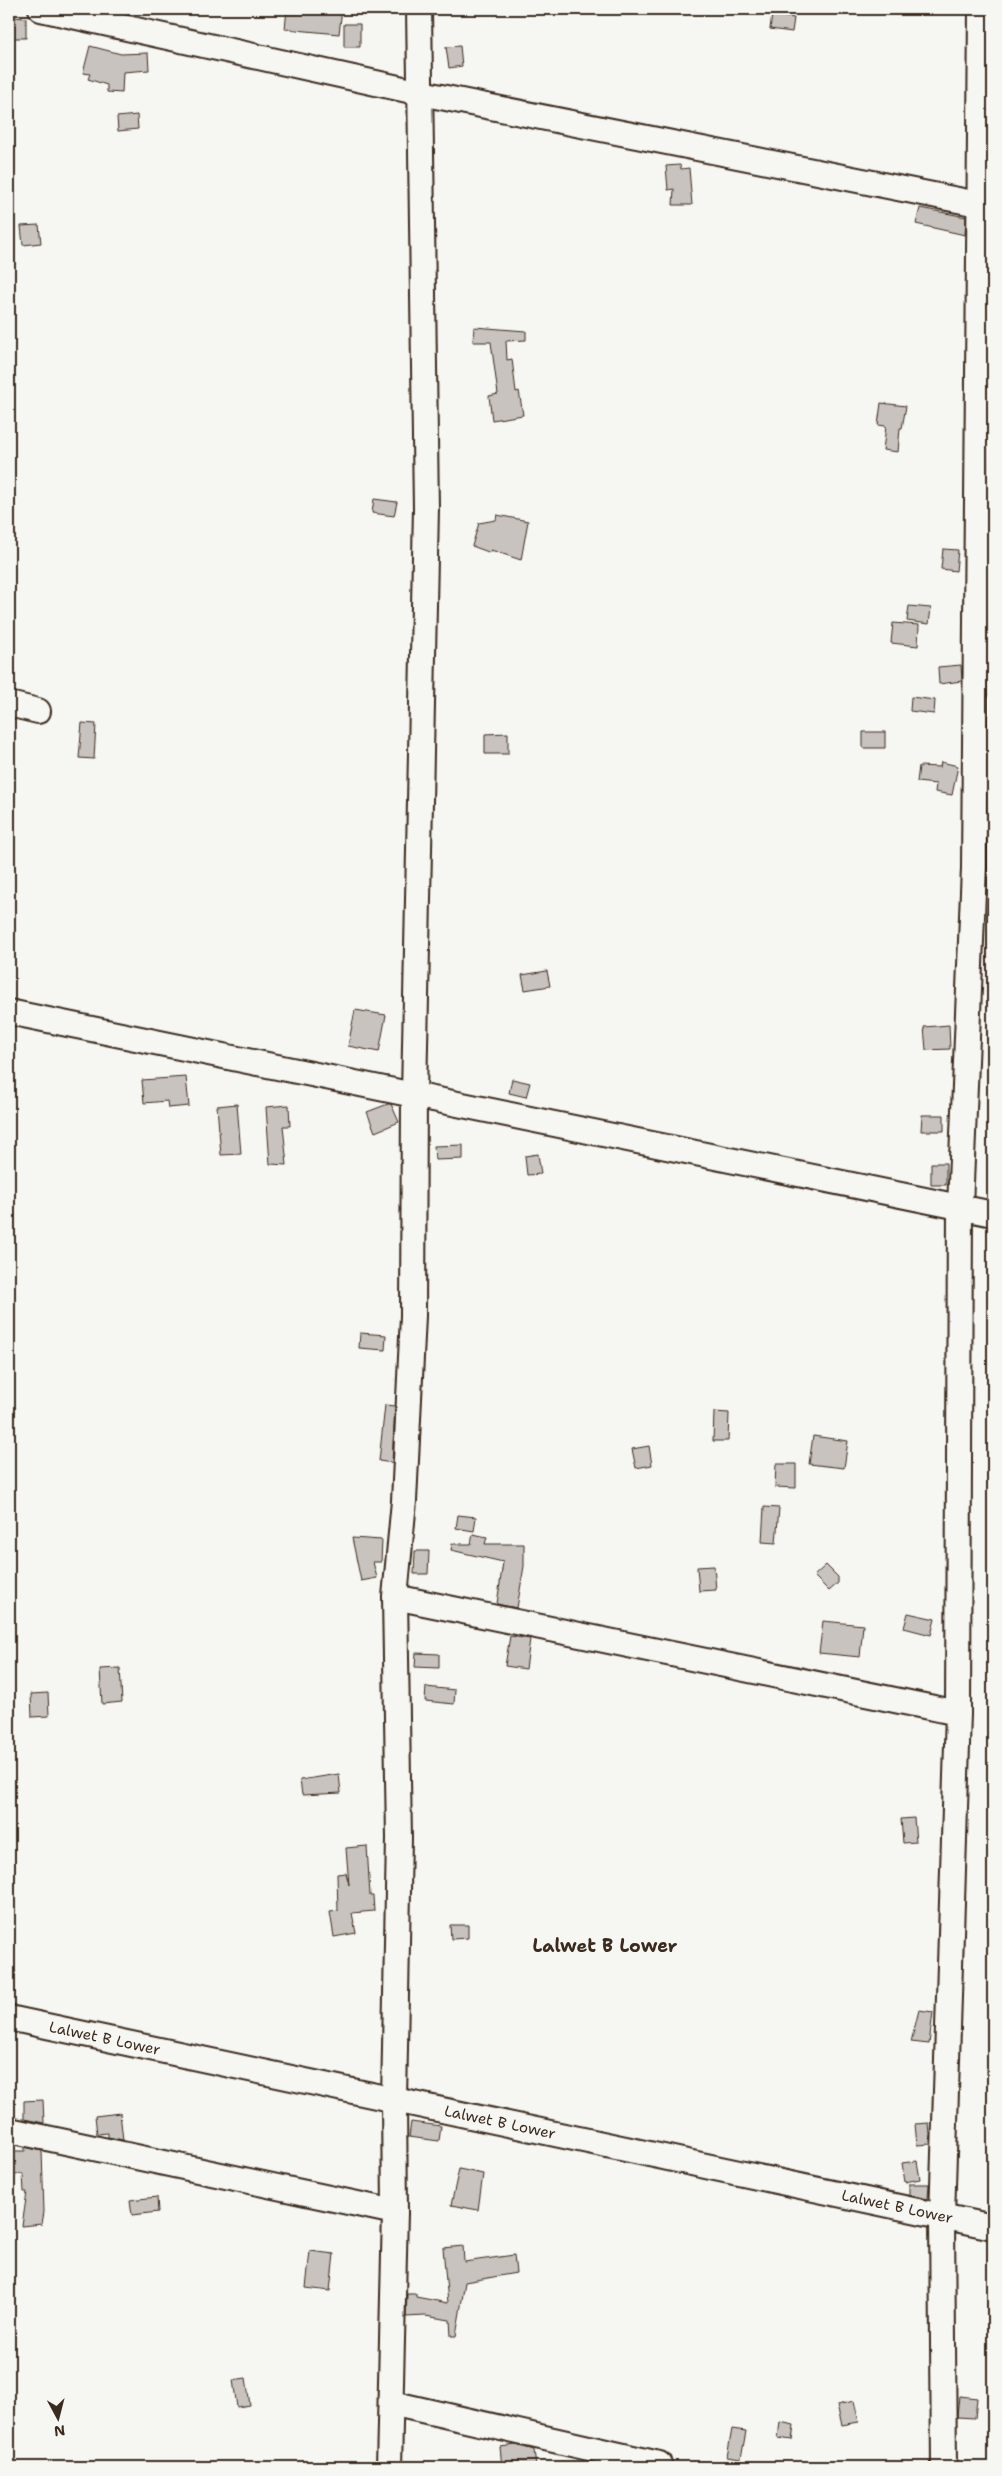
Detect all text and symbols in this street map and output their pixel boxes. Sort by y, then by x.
district label: Lalwet B Lower [533,1934,678,1958]
street label: Lalwet B Lower [47,2017,162,2060]
street label: Lalwet B Lower [442,2101,558,2144]
street label: Lalwet B Lower [840,2185,955,2228]
north arrow [32,2394,82,2444]
text: N [53,2421,66,2441]

